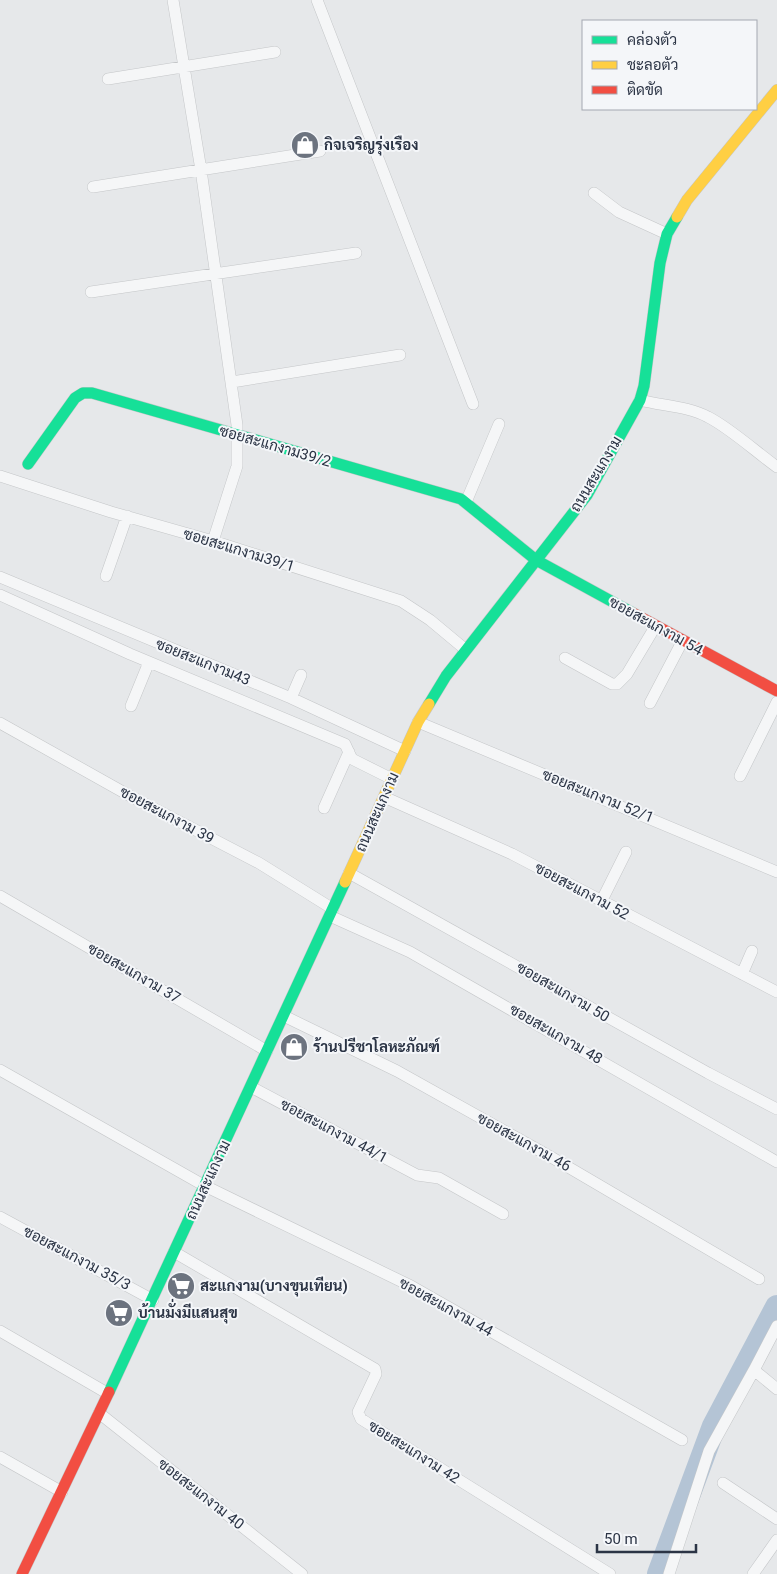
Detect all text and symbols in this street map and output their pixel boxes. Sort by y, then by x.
legend [582,20,757,110]
text: คล่องตัว [627,30,677,49]
text: ชะลอตัว [627,56,678,74]
text: ติดขัด [627,81,663,99]
shop icon: กิจเจริญรุ่งเรือง [290,130,320,160]
place label: กิจเจริญรุ่งเรือง [324,135,419,156]
street label: ซอยสะแกงาม39/2 [217,421,333,471]
street label: ถนนสะแกงาม [566,433,626,515]
street label: ซอยสะแกงาม39/1 [181,525,297,575]
street label: ซอยสะแกงาม 54 [606,593,707,659]
street label: ซอยสะแกงาม43 [153,635,253,689]
street label: ซอยสะแกงาม 52/1 [539,765,657,827]
street label: ถนนสะแกงาม [351,769,403,855]
street label: ซอยสะแกงาม 39 [117,783,217,847]
street label: ซอยสะแกงาม 52 [532,859,632,923]
street label: ซอยสะแกงาม 37 [84,939,184,1007]
street label: ซอยสะแกงาม 50 [513,958,613,1026]
street label: ซอยสะแกงาม 48 [506,1000,606,1068]
shop icon: ร้านปรีชาโลหะภัณฑ์ [279,1032,309,1062]
place label: ร้านปรีชาโลหะภัณฑ์ [313,1036,441,1056]
street label: ซอยสะแกงาม 44/1 [277,1095,391,1167]
street label: ซอยสะแกงาม 46 [474,1109,574,1175]
street label: ถนนสะแกงาม [182,1138,234,1222]
street label: ซอยสะแกงาม 35/3 [20,1222,134,1294]
supermarket icon: สะแกงาม(บางขุนเทียน) [166,1271,196,1301]
street label: ซอยสะแกงาม 44 [396,1274,497,1340]
place label: สะแกงาม(บางขุนเทียน) [200,1276,348,1297]
supermarket icon: บ้านมั่งมีแสนสุข [104,1298,134,1328]
place label: บ้านมั่งมีแสนสุข [138,1298,238,1324]
street label: ซอยสะแกงาม 42 [365,1417,463,1487]
street label: ซอยสะแกงาม 40 [154,1455,248,1533]
scale bar [597,1522,696,1554]
text: 50 m [604,1530,638,1548]

